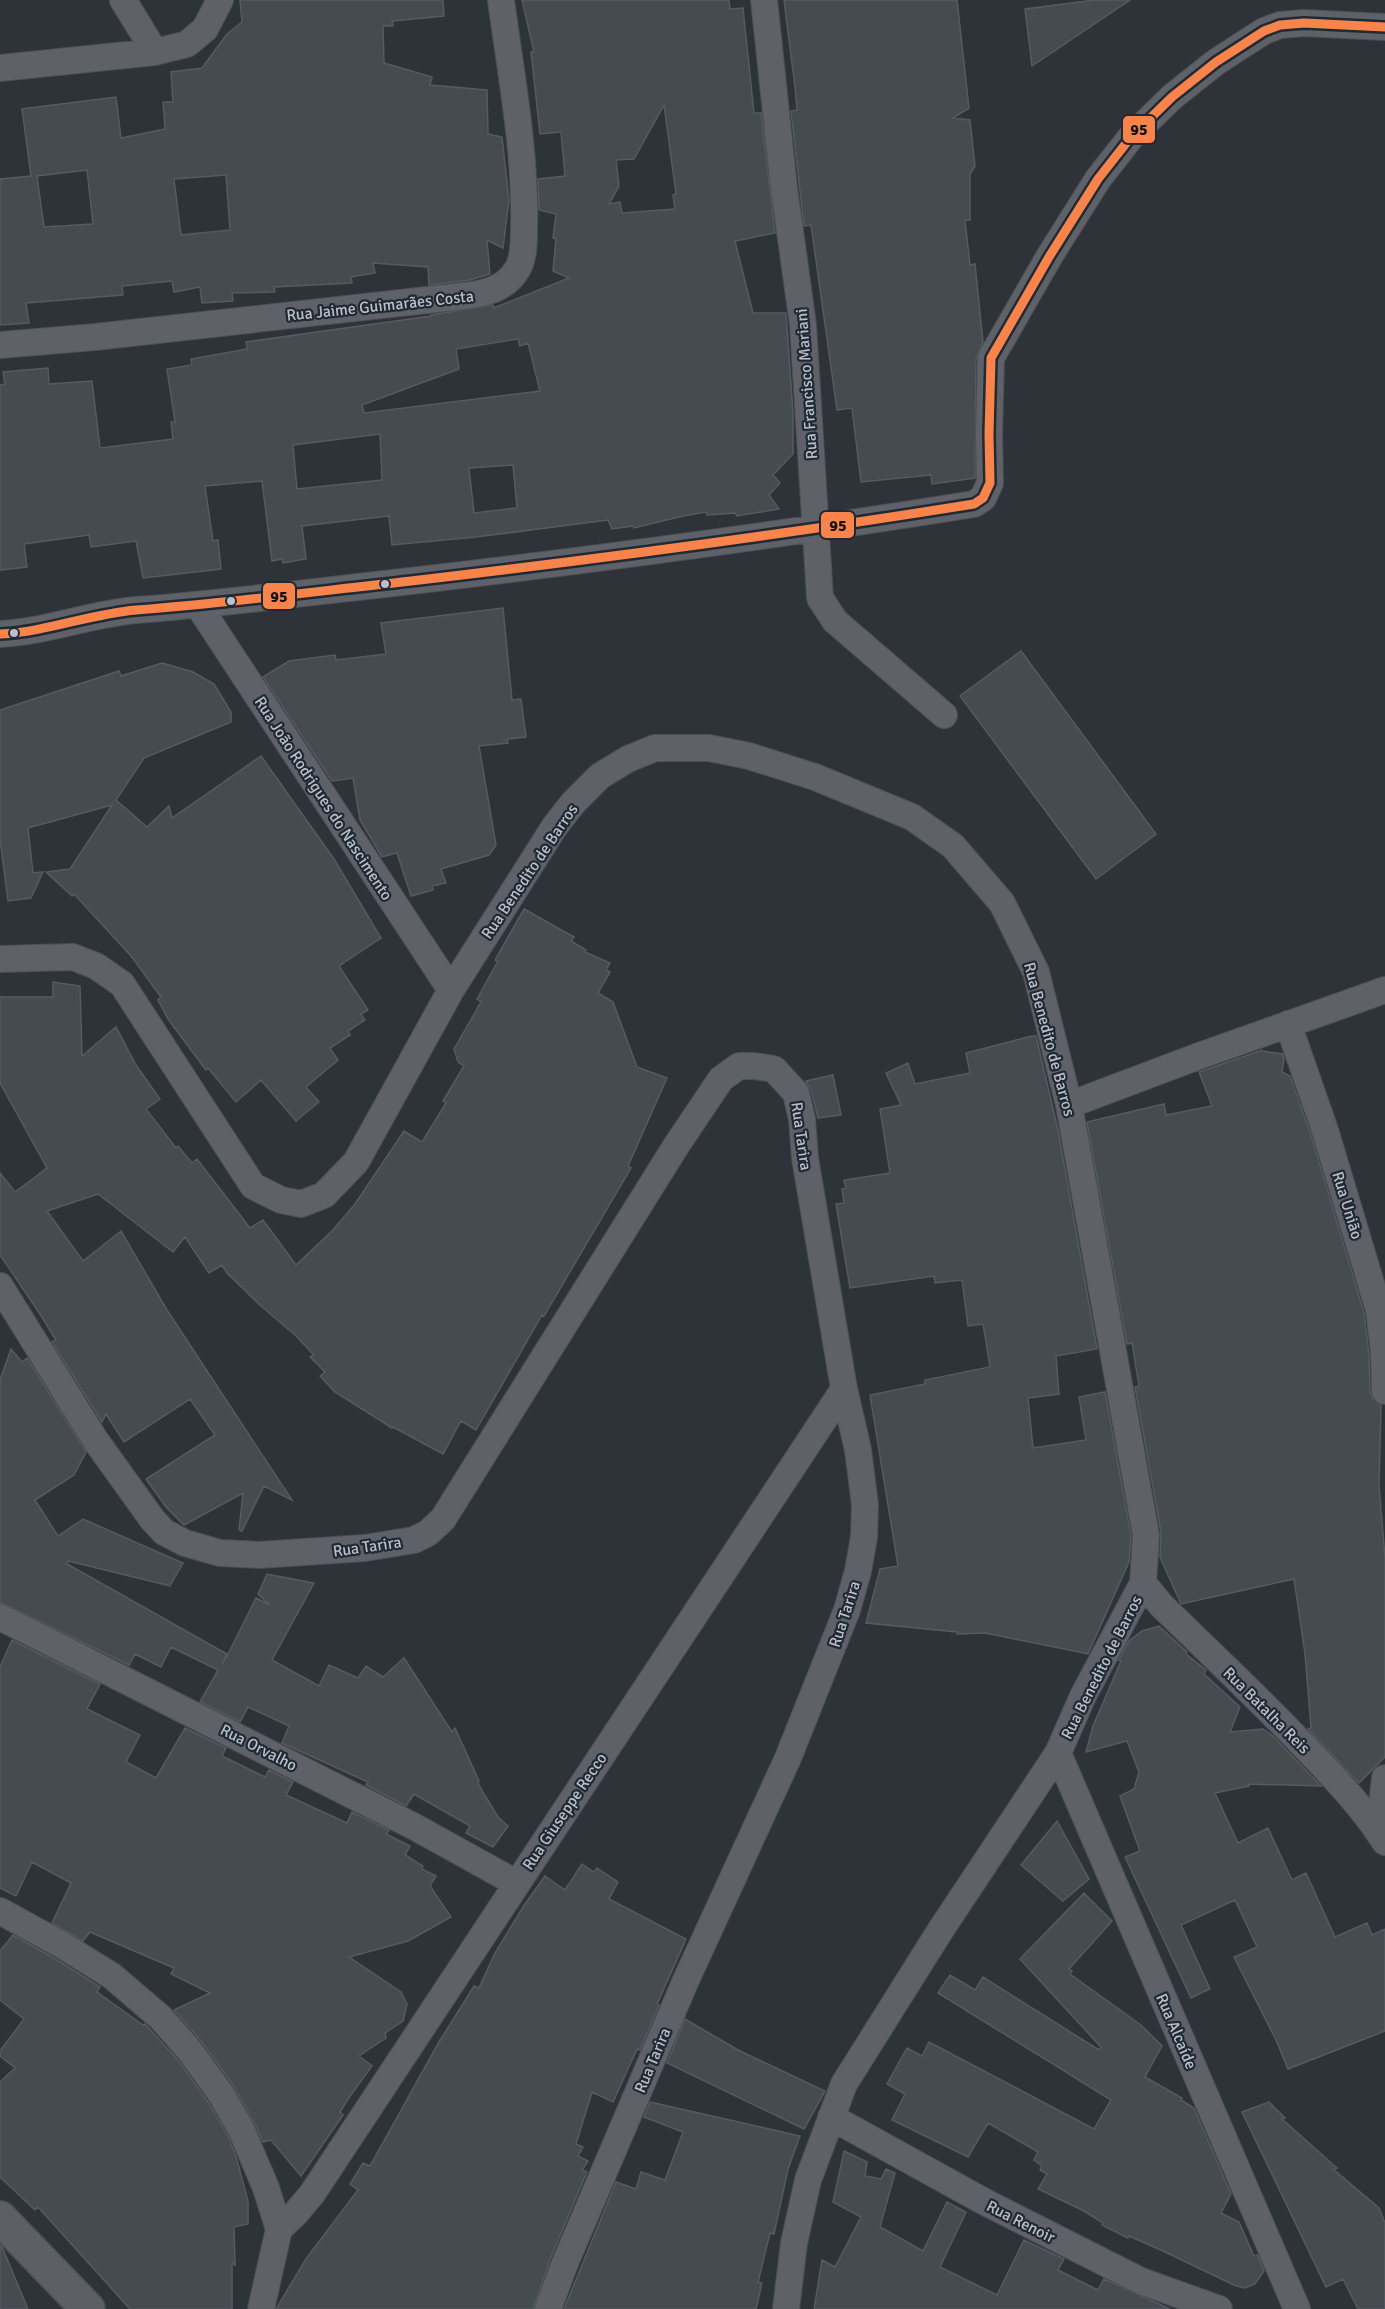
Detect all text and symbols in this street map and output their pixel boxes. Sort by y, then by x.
line badge: 95 [1122,115,1156,144]
text: 95 [1130,120,1148,140]
street label: Rua Jaime Guimarães Costa [285,286,475,326]
street label: Rua Francisco Mariani [792,308,822,460]
line badge: 95 [820,511,855,539]
text: 95 [829,516,847,536]
unlabelled marker [379,578,391,590]
line badge: 95 [262,582,296,610]
text: 95 [270,587,288,607]
unlabelled marker [225,595,237,607]
unlabelled marker [8,627,20,639]
street label: Rua João Rodrigues do Nascimento [250,693,397,904]
street label: Rua Benedito de Barros [477,800,582,943]
street label: Rua Benedito de Barros [1019,960,1079,1118]
street label: Rua Tarira [786,1101,816,1172]
street label: Rua União [1327,1169,1367,1242]
street label: Rua Tarira [332,1532,403,1562]
street label: Rua Tarira [825,1578,865,1650]
street label: Rua Benedito de Barros [1057,1592,1147,1743]
street label: Rua Batalha Reis [1219,1663,1314,1758]
street label: Rua Orvalho [217,1720,300,1776]
street label: Rua Giuseppe Recco [518,1749,611,1874]
street label: Rua Alcaíde [1151,1991,1201,2072]
street label: Rua Tarira [630,2025,676,2096]
street label: Rua Renoir [983,2196,1058,2248]

